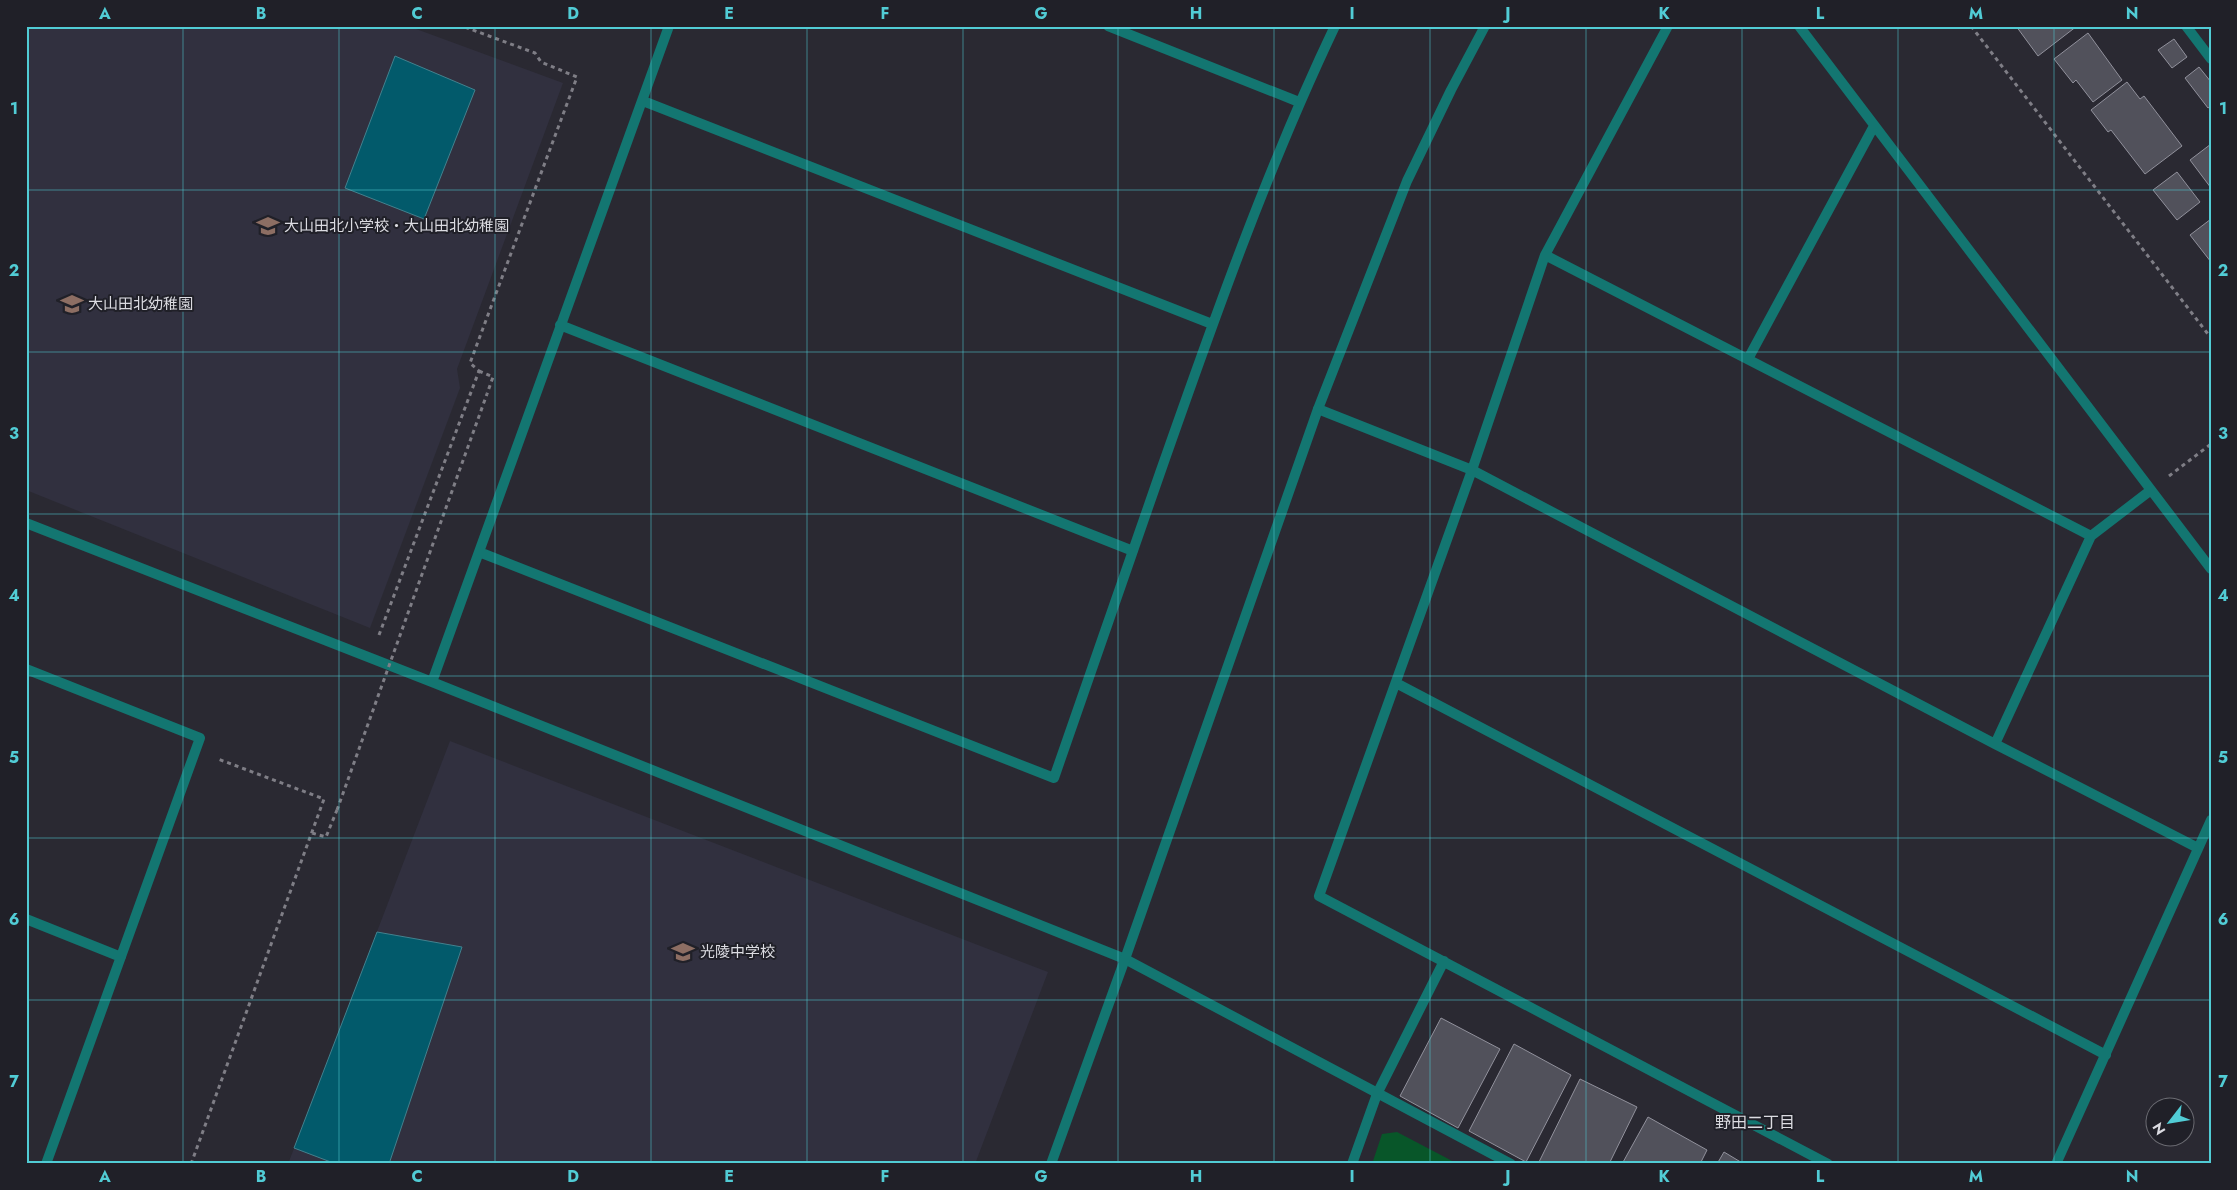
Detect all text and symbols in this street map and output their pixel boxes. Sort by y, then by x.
text: A [98,2,111,25]
text: B [256,2,266,25]
text: C [411,2,423,25]
text: D [567,2,579,25]
text: E [724,2,734,25]
text: F [881,2,889,25]
text: G [1034,2,1048,25]
text: H [1190,2,1202,25]
text: I [1349,2,1355,25]
text: J [1502,2,1511,25]
text: K [1658,2,1670,25]
text: L [1816,2,1825,25]
text: M [1969,2,1983,25]
text: N [2126,2,2138,25]
text: 1 [10,97,18,120]
text: 1 [2219,97,2227,120]
school or university icon: 大山田北小学校・大山田北幼稚園 [255,213,281,239]
place label: 大山田北小学校・大山田北幼稚園 [284,215,509,237]
text: 2 [9,259,19,282]
text: 2 [2218,259,2228,282]
school or university icon: 大山田北幼稚園 [59,291,85,317]
place label: 大山田北幼稚園 [88,293,193,315]
text: 3 [9,422,19,445]
text: 3 [2218,422,2228,445]
text: 4 [8,584,20,607]
text: 4 [2217,584,2229,607]
text: 5 [9,746,19,769]
text: 5 [2218,746,2228,769]
text: 6 [9,908,19,931]
text: 6 [2218,908,2228,931]
school or university icon: 光陵中学校 [670,939,696,965]
place label: 光陵中学校 [700,941,775,963]
text: 7 [9,1070,19,1093]
text: 7 [2218,1070,2228,1093]
north arrow [2144,1098,2194,1148]
district label: 野田二丁目 [1715,1111,1795,1134]
text: N [2147,1119,2170,1139]
text: A [98,1165,111,1188]
text: B [256,1165,266,1188]
text: C [411,1165,423,1188]
text: D [567,1165,579,1188]
text: E [724,1165,734,1188]
text: F [881,1165,889,1188]
text: G [1034,1165,1048,1188]
text: H [1190,1165,1202,1188]
text: I [1349,1165,1355,1188]
text: J [1502,1165,1511,1188]
text: K [1658,1165,1670,1188]
text: L [1816,1165,1825,1188]
text: M [1969,1165,1983,1188]
text: N [2126,1165,2138,1188]

